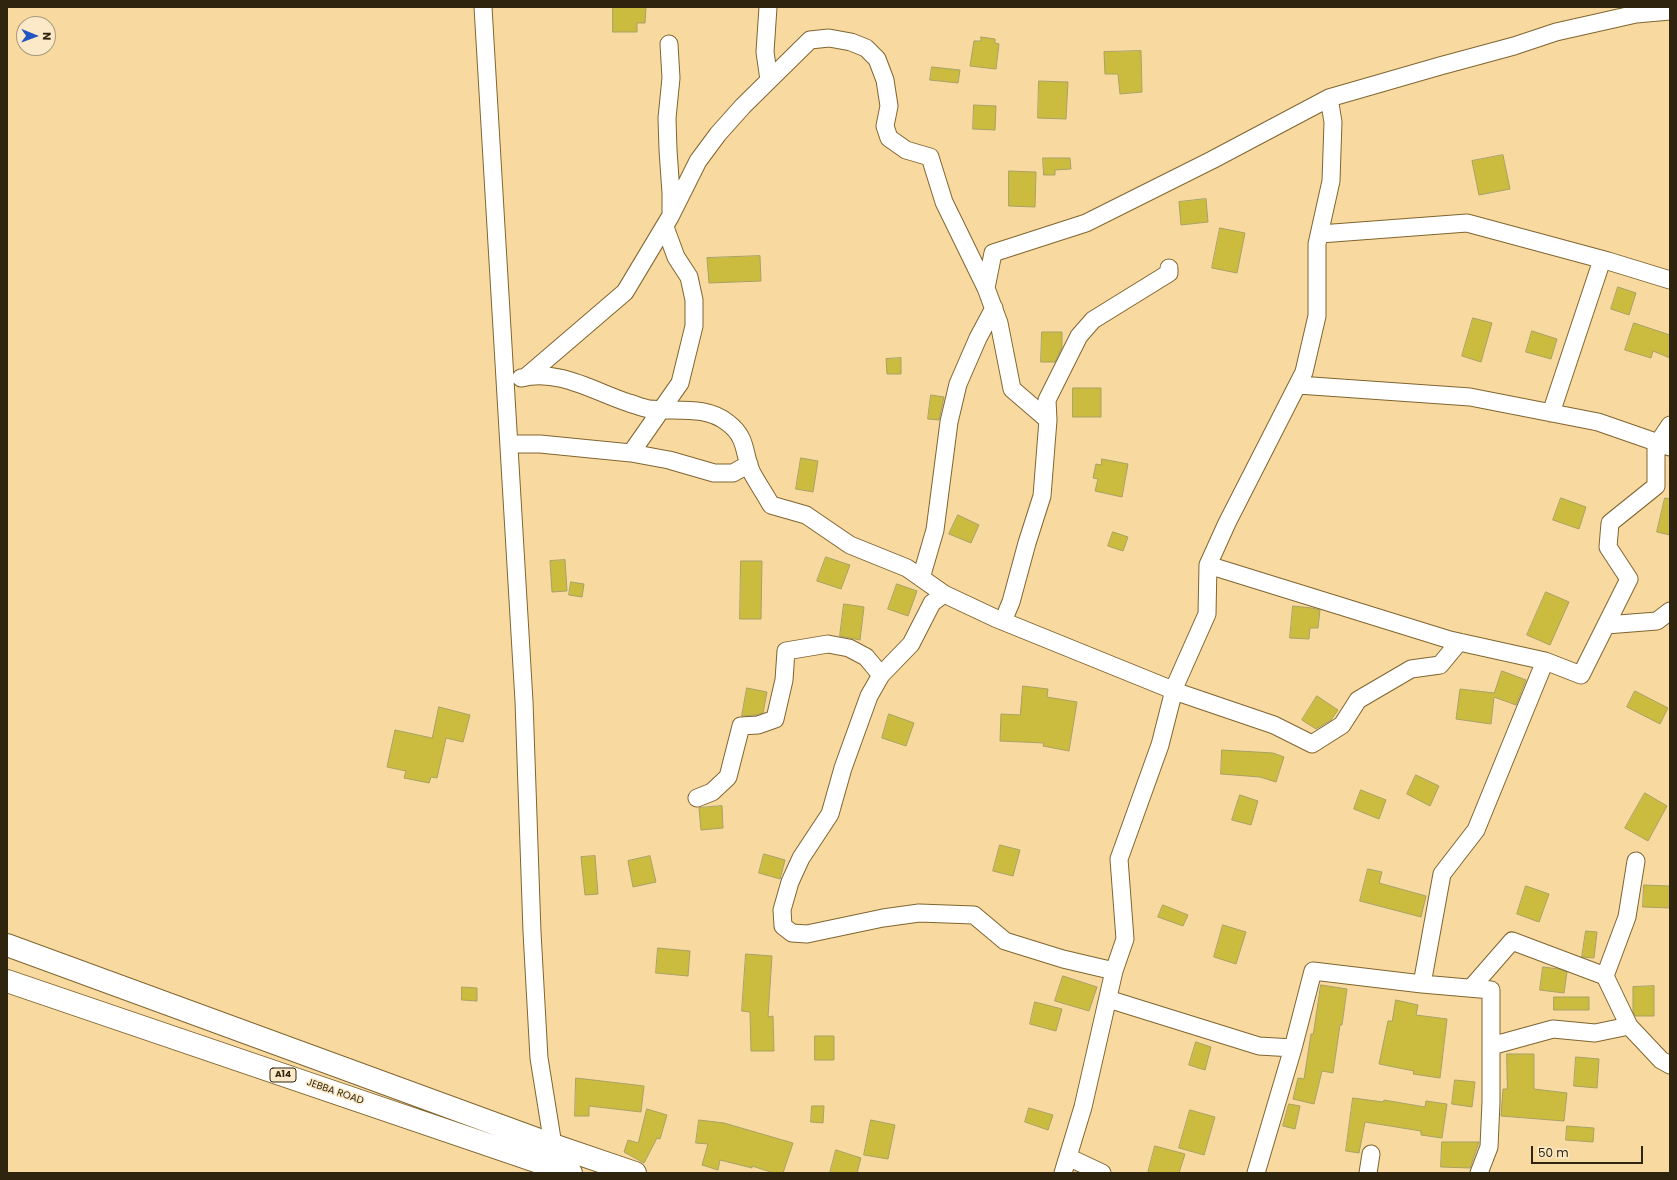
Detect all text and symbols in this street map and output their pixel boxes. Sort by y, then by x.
north arrow [16,16,56,56]
text: N [39,32,55,40]
road number: A14 [270,1068,296,1082]
street label: JEBBA ROAD [305,1077,365,1107]
scale bar [1533,1138,1645,1164]
text: 50 m [1538,1144,1569,1161]

